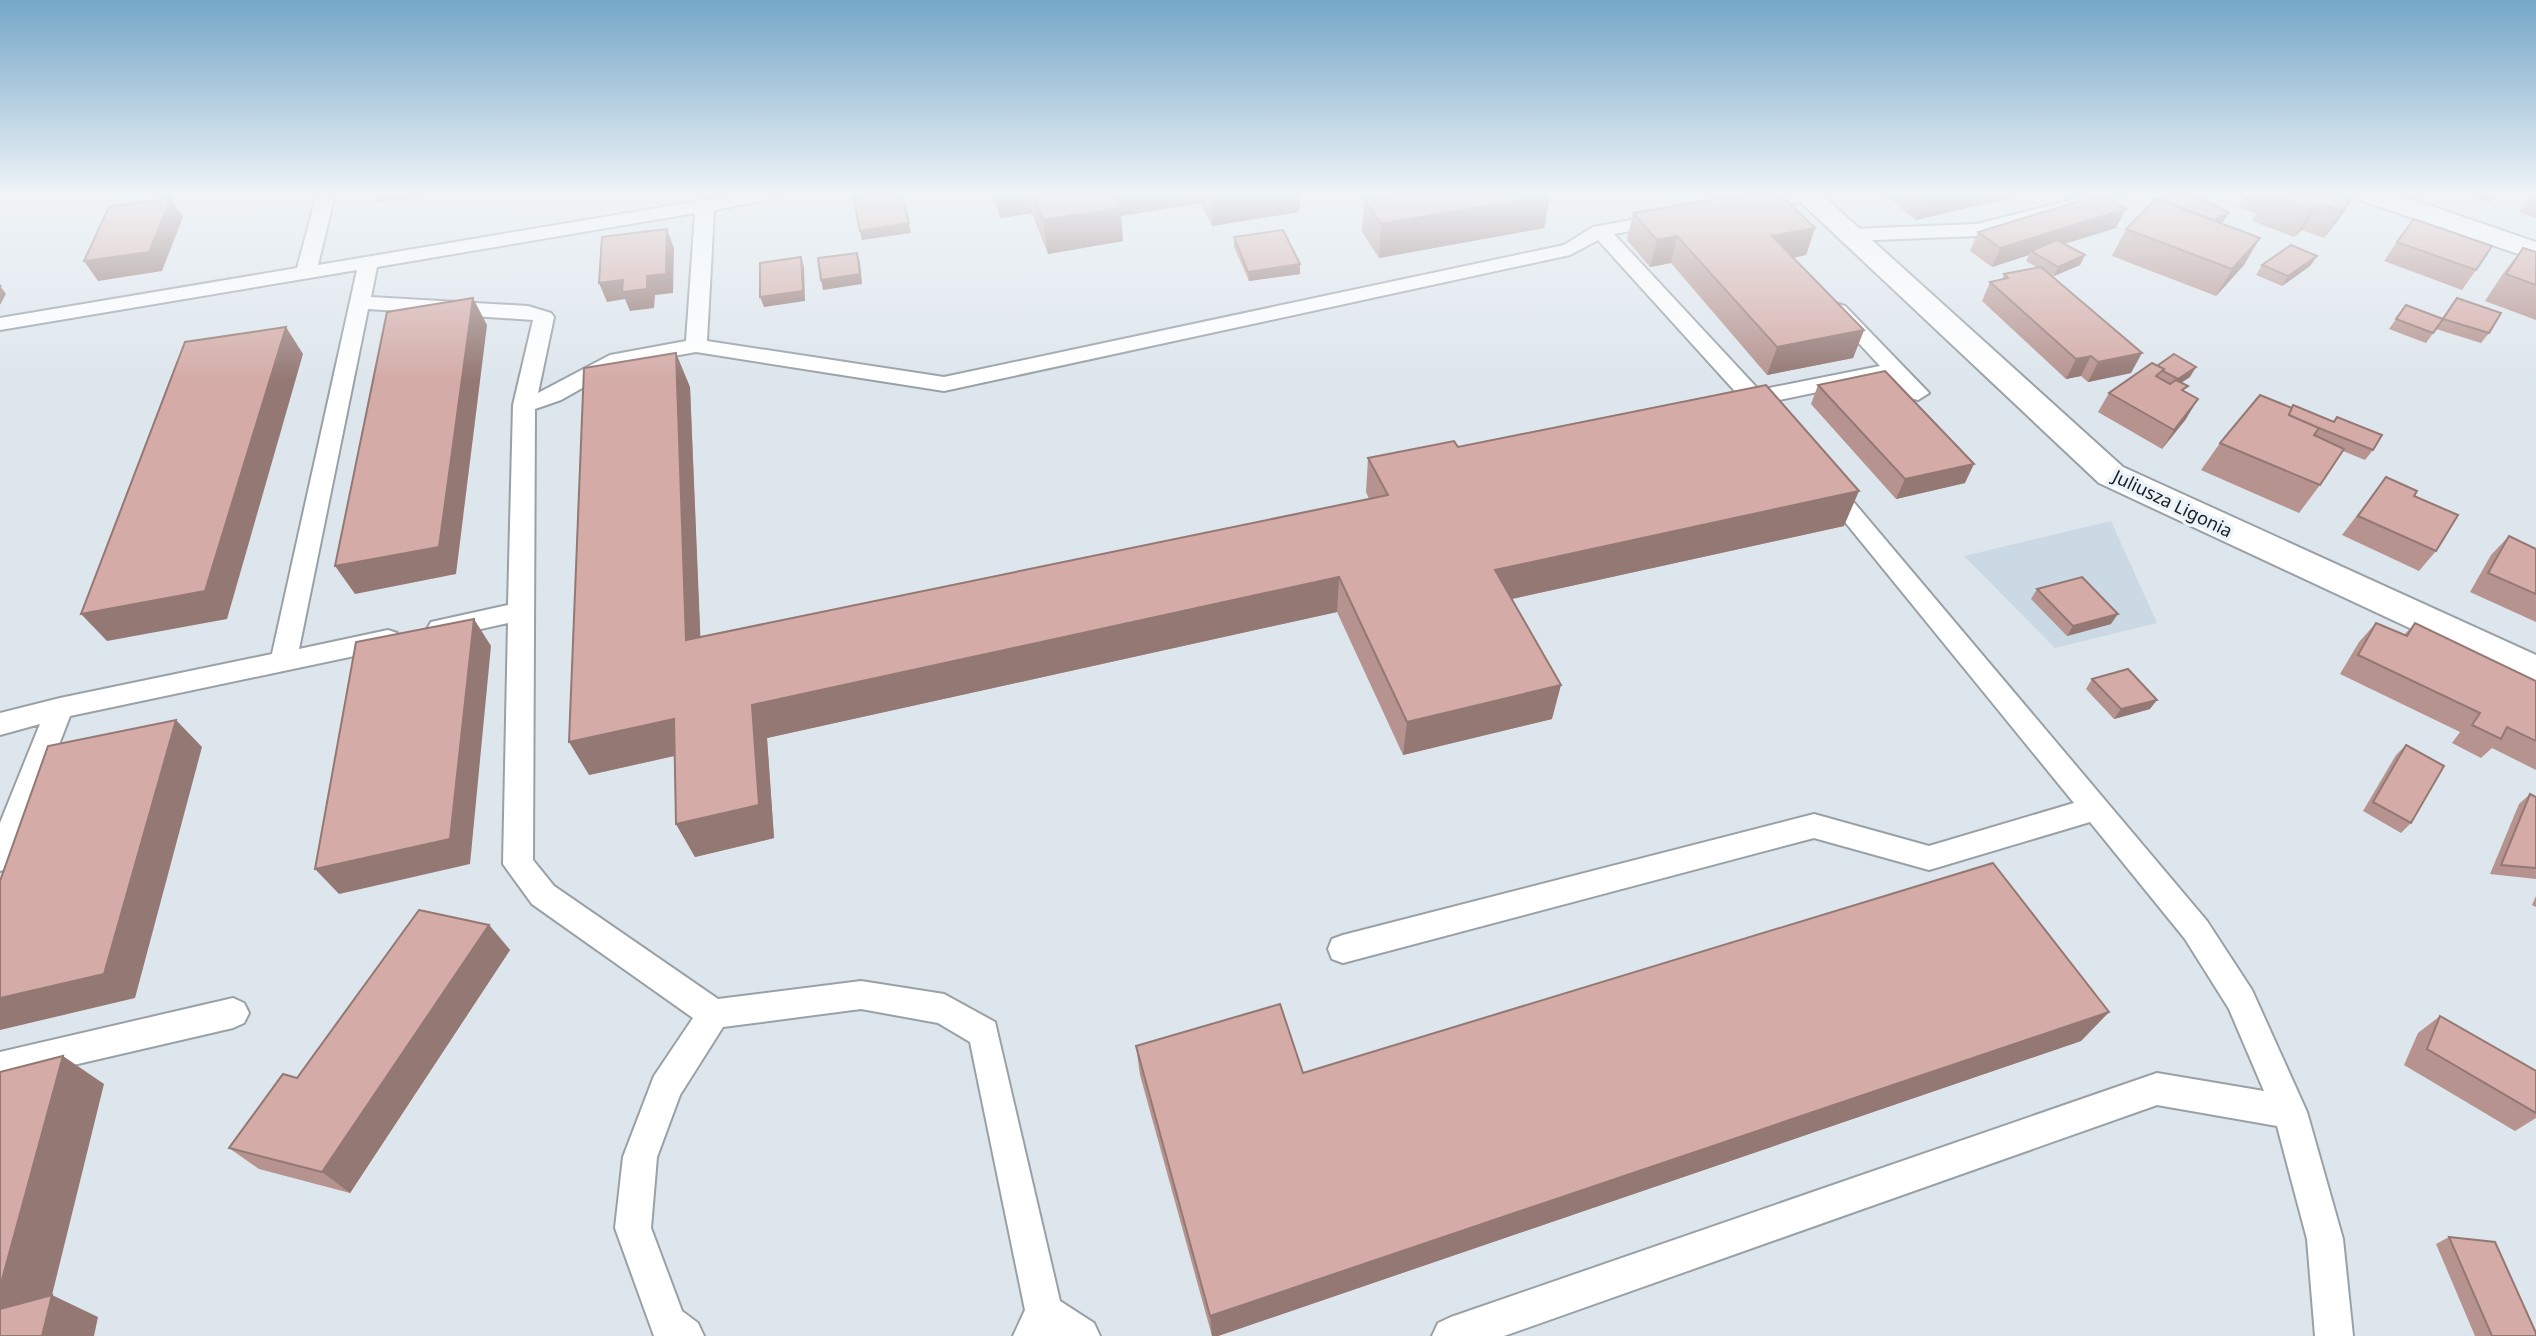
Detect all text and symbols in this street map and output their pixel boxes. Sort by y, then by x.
street label: Juliusza Ligonia [2107,463,2237,542]

